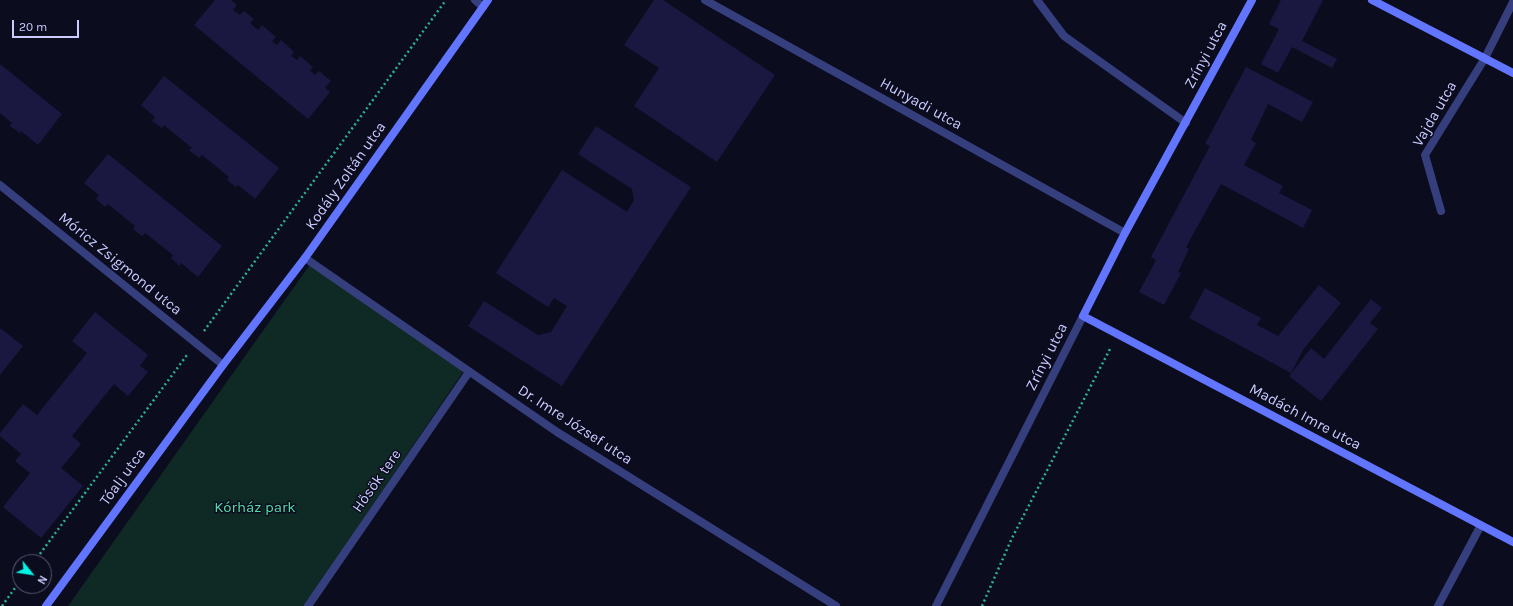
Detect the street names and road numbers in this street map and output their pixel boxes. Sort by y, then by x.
street label: Zrínyi utca [1181,18,1231,92]
street label: Hunyadi utca [877,74,965,134]
street label: Vajda utca [1409,78,1461,150]
street label: Kodály Zoltán utca [302,119,390,233]
street label: Móricz Zsigmond utca [55,209,185,319]
street label: Zrínyi utca [1022,320,1072,394]
street label: Madách Imre utca [1246,380,1364,454]
street label: Dr. Imre József utca [514,381,636,469]
street label: Tóalj utca [96,445,150,509]
street label: Hősök tere [349,446,405,516]

